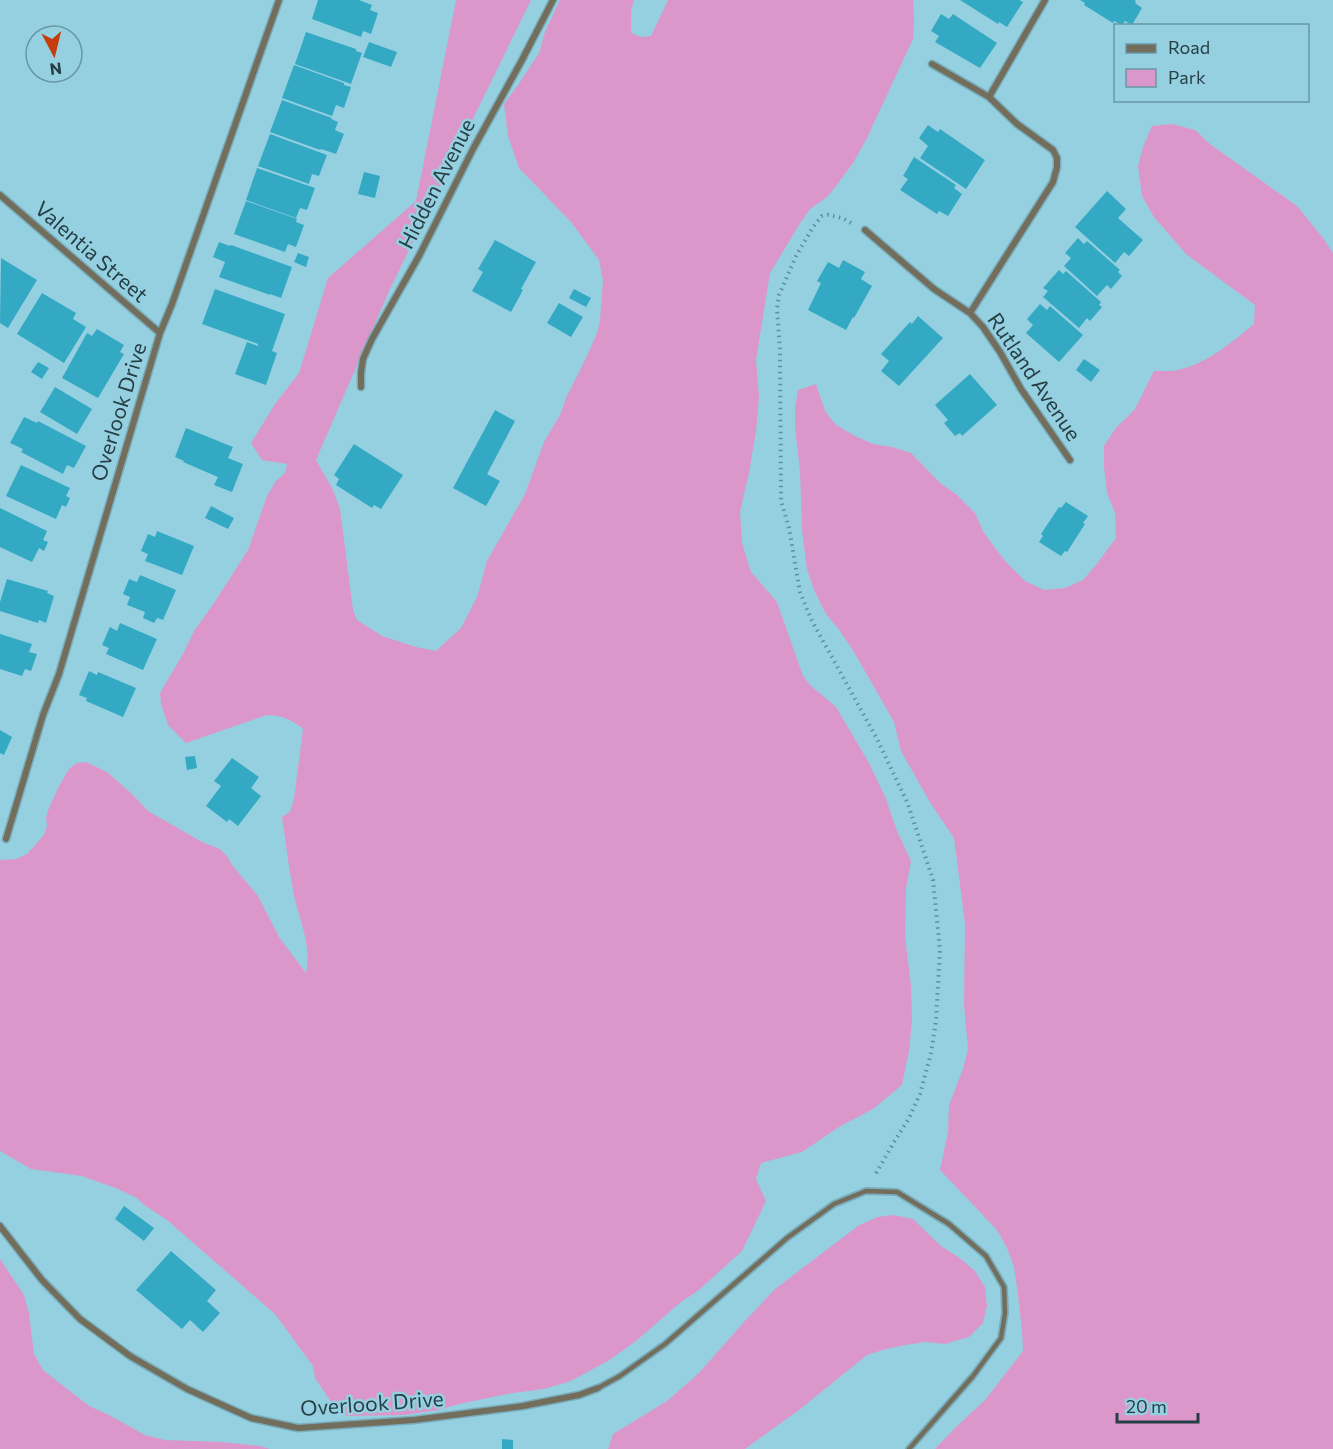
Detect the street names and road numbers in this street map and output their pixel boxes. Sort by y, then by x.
street label: Hidden Avenue [392,114,479,252]
street label: Valentia Street [31,195,153,307]
street label: Rutland Avenue [983,307,1087,445]
street label: Overlook Drive [85,339,151,484]
street label: Overlook Drive [299,1385,444,1420]

